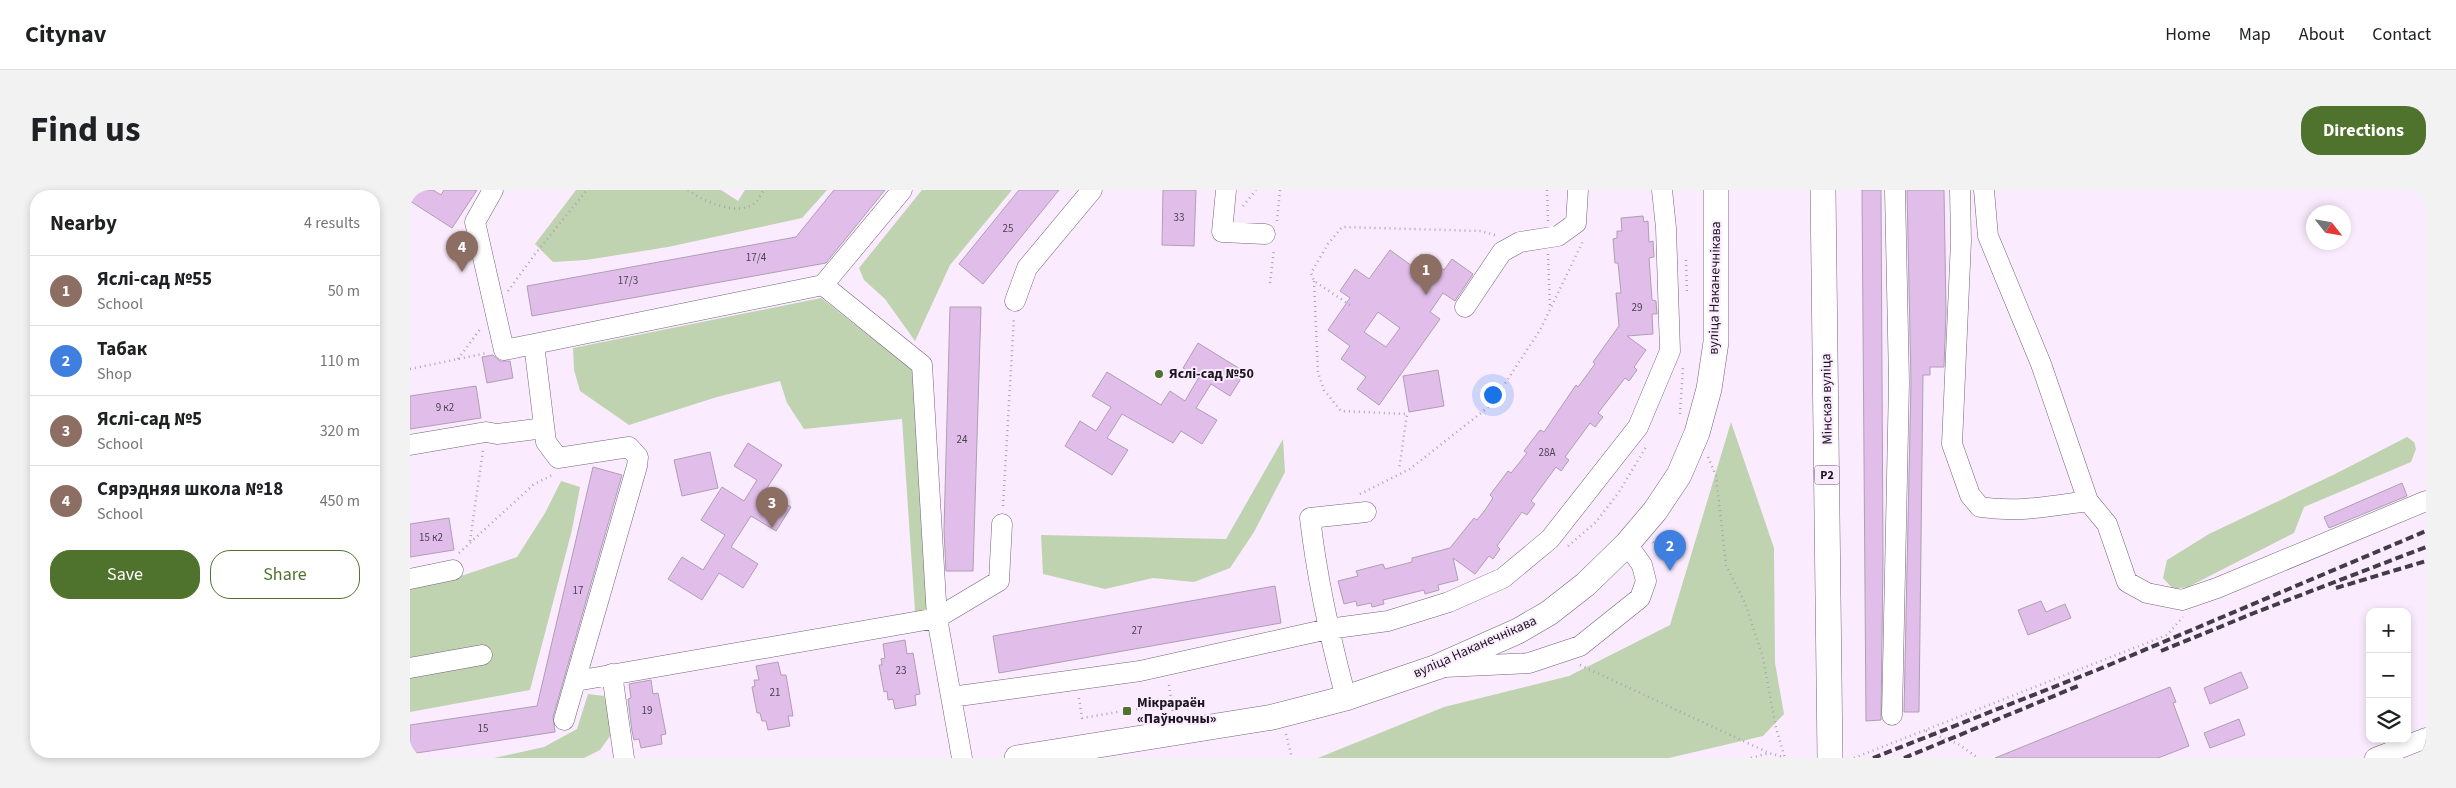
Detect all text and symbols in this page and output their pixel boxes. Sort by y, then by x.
text: Citynav [25,17,106,52]
text: Home [2165,22,2211,47]
text: Map [2239,22,2271,47]
text: About [2299,22,2344,47]
text: Contact [2372,22,2431,47]
text: Find us [30,105,140,155]
button: Directions [2301,106,2426,155]
north arrow [2306,205,2351,250]
text: Nearby [50,208,117,238]
house number: 33 [1174,210,1184,225]
text: 4 results [304,212,360,234]
house number: 25 [1003,221,1013,236]
street label: вуліца Наканечнікава [1704,221,1726,355]
pin: 4 [446,231,478,272]
house number: 17/4 [746,250,767,265]
pin: 1 [1410,254,1442,295]
text: Яслі-сад №55 [97,266,212,293]
house number: 17/3 [618,273,638,288]
text: 1 [62,280,70,302]
text: 50 m [328,280,360,302]
text: School [97,293,143,315]
house number: 29 [1632,300,1642,315]
text: Табак [97,336,147,363]
text: 2 [62,350,70,372]
text: 110 m [320,350,360,372]
street label: Мінская вуліца [1816,353,1838,445]
text: Shop [97,363,132,385]
place label: Яслі-сад №50 [1169,364,1254,384]
marker: Яслі-сад №50 [1153,368,1165,380]
your location [1480,382,1506,408]
house number: 9 к2 [436,400,454,415]
text: Яслі-сад №5 [97,406,202,433]
text: 3 [62,420,70,442]
text: 320 m [320,420,360,442]
house number: 24 [957,432,968,447]
text: School [97,433,143,455]
house number: 28А [1539,445,1555,460]
road number: Р2 [1814,466,1840,484]
text: Сярэдняя школа №18 [97,476,283,503]
pin: 3 [756,487,788,528]
text: 4 [62,490,70,512]
text: 450 m [320,490,360,512]
text: School [97,503,143,525]
house number: 15 к2 [419,530,443,545]
pin: 2 [1654,530,1686,571]
button: Save [50,550,200,599]
button: Share [210,550,360,599]
house number: 17 [573,583,583,598]
map controls [2366,608,2411,743]
button: + [2366,608,2411,653]
street label: вуліца Наканечнікава [1410,611,1540,683]
house number: 27 [1132,623,1142,638]
button: − [2366,653,2411,698]
house number: 23 [896,663,906,678]
house number: 21 [770,685,780,700]
place label: Мікрараён «Паўночны» [1137,693,1217,729]
button: layers [2366,698,2411,743]
house number: 19 [642,703,652,718]
marker: Мікрараён «Паўночны» [1121,705,1133,717]
house number: 15 [478,721,488,736]

